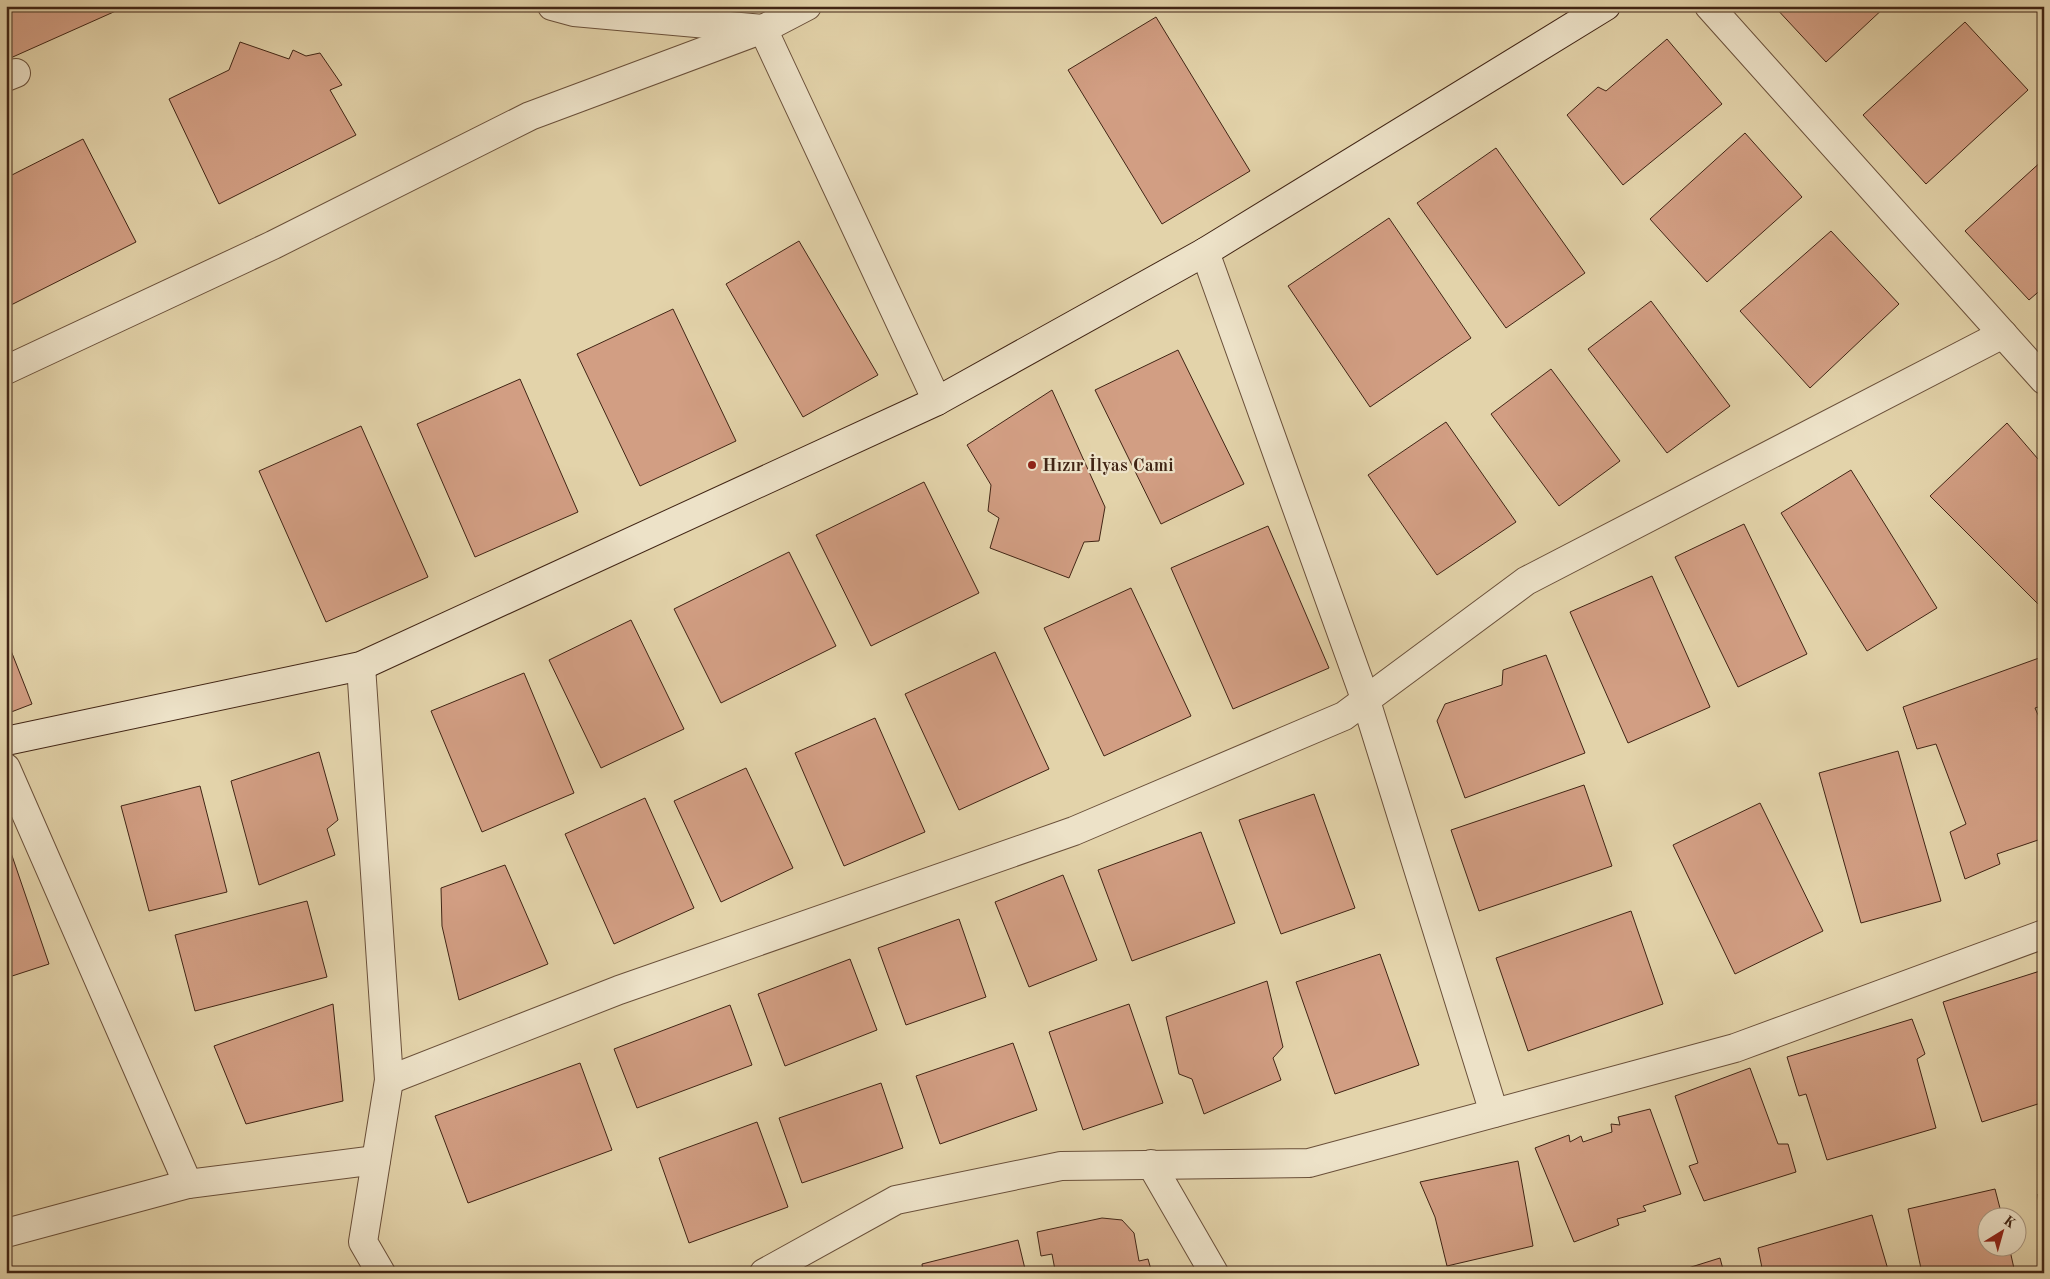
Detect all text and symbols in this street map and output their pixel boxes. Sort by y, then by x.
place label: Hızır İlyas Cami [1042,454,1174,475]
marker: Hızır İlyas Cami [1026,459,1038,471]
north arrow [1978,1206,2028,1256]
text: K [2001,1214,2018,1231]

